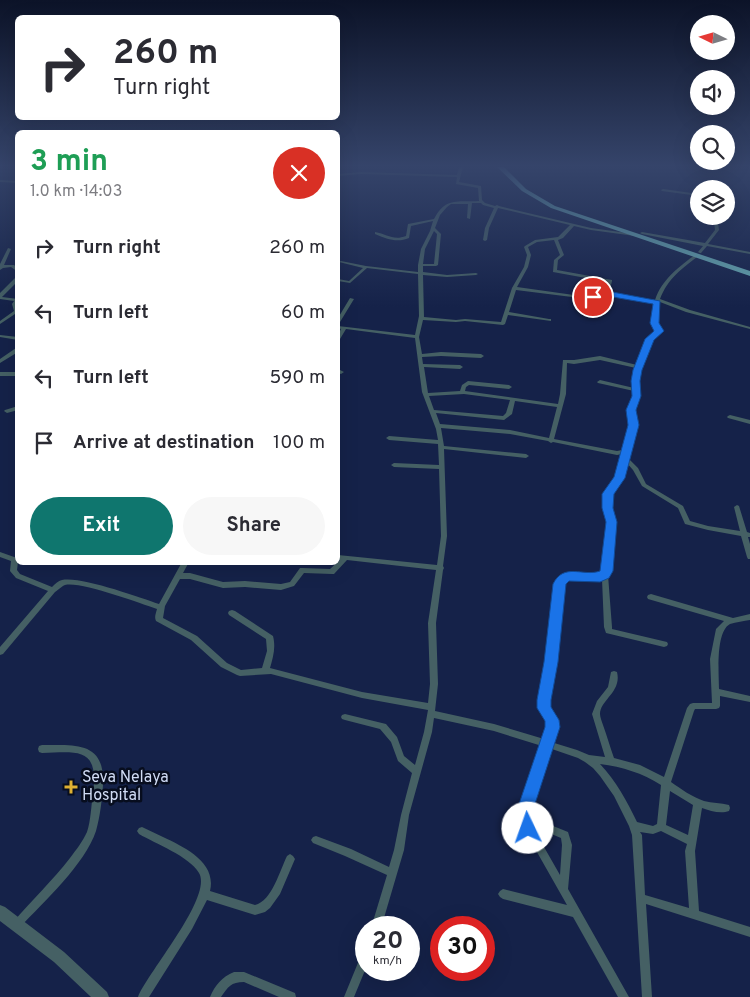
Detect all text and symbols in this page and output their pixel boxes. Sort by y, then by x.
north arrow [690,15,735,60]
map controls [690,15,735,225]
text: 260 m [113,32,218,76]
icon: right [30,35,95,100]
button: sound [690,70,735,115]
text: Turn right [113,75,210,102]
button: search [690,125,735,170]
text: 3 min [30,144,108,181]
button: close [273,147,325,199]
button: layers [690,180,735,225]
text: 1.0 km · 14:03 [30,182,122,202]
icon: right [30,234,58,262]
text: Turn right [73,236,161,260]
text: 260 m [269,236,325,260]
pin [572,276,614,318]
icon: arrive [579,283,607,311]
icon: left [30,299,58,327]
text: Turn left [73,301,149,325]
text: 60 m [281,301,325,325]
icon: left [30,364,58,392]
text: Turn left [73,366,149,390]
text: 590 m [269,366,325,390]
icon: arrive [30,429,58,457]
text: Arrive at destination [73,431,254,455]
text: 100 m [273,431,325,455]
button: Exit [30,497,173,555]
button: Share [183,497,325,555]
place label: Seva Nelaya Hospital [82,768,169,806]
marker: Seva Nelaya Hospital [64,780,78,794]
position arrow [501,801,553,853]
speed limit sign: 30 [430,916,495,981]
text: 20 [372,926,403,958]
text: km/h [373,953,402,969]

